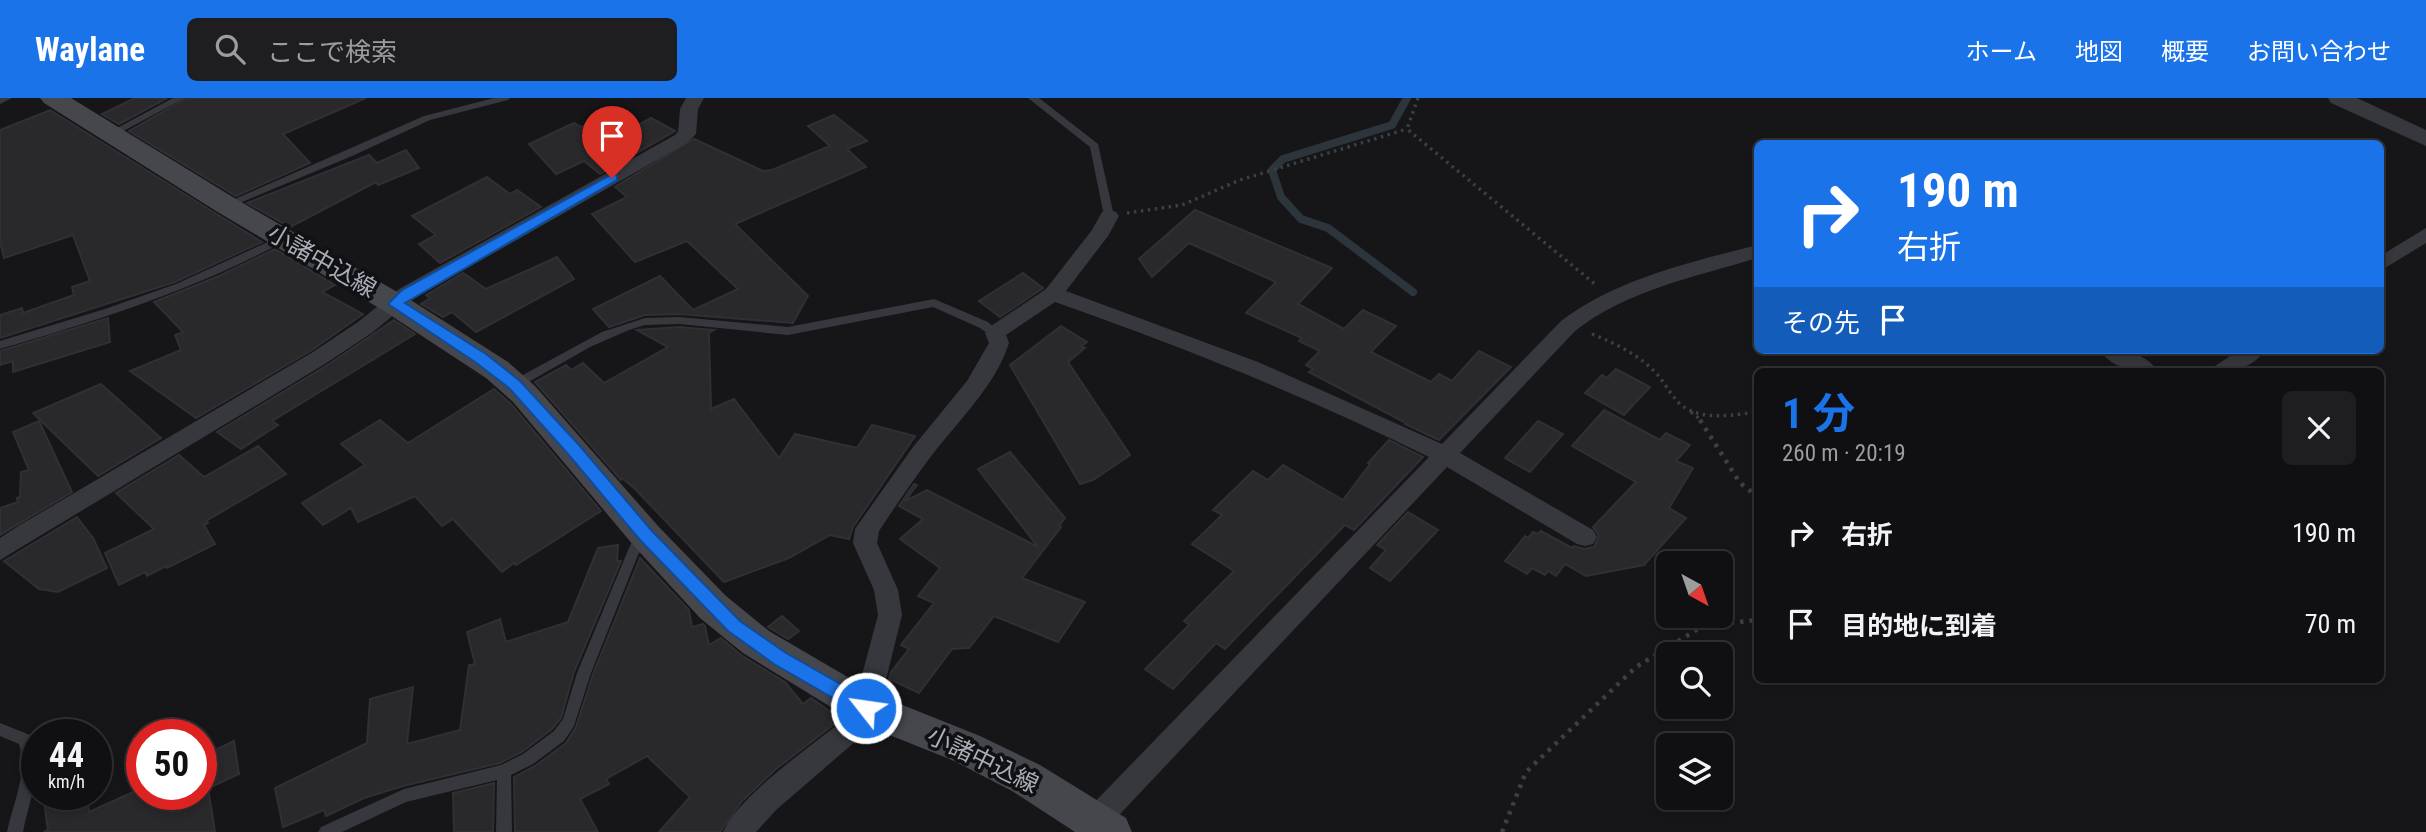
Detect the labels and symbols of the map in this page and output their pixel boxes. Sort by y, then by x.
pin [582,106,642,178]
street label: 小諸中込線 [263,219,381,303]
north arrow [1656,551,1732,628]
position arrow [829,671,903,745]
speed limit sign: 50 [126,719,217,810]
street label: 小諸中込線 [923,721,1043,799]

